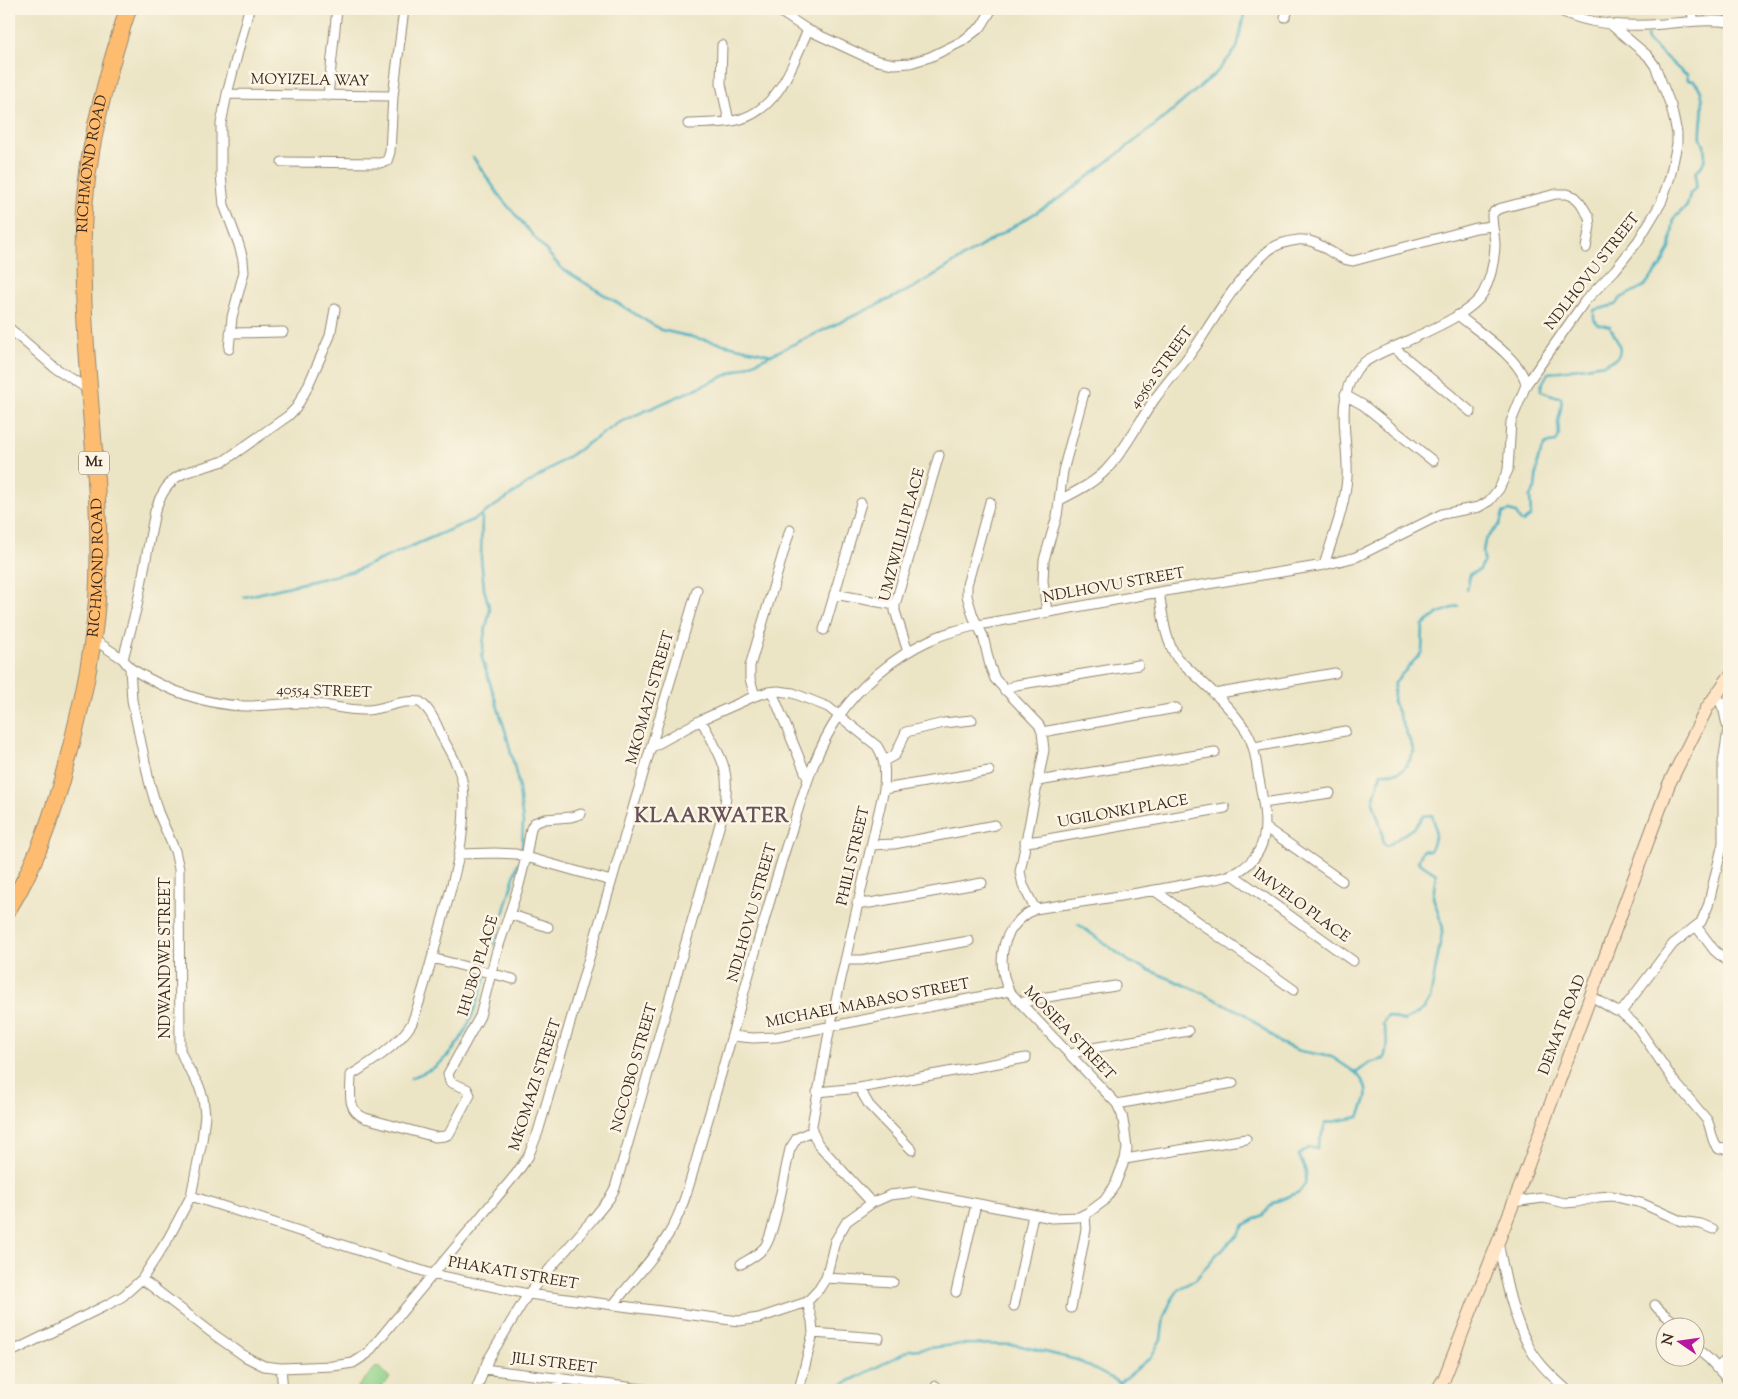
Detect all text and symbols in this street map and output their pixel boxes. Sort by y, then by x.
street label: MOYIZELA WAY [250,69,370,93]
street label: RICHMOND ROAD [72,93,113,233]
street label: NDLHOVU STREET [1541,209,1646,335]
street label: 40562 STREET [1125,322,1199,413]
road number: M1 [79,452,109,474]
street label: UMZWILILI PLACE [875,466,931,604]
street label: RICHMOND ROAD [83,497,109,638]
street label: NDLHOVU STREET [1041,563,1187,609]
street label: MKOMAZI STREET [622,628,680,767]
street label: 40554 STREET [276,680,373,704]
street label: UGILONKI PLACE [1056,790,1190,834]
district label: KLAARWATER [634,803,790,832]
street label: PHILI STREET [832,804,876,908]
street label: NDLHOVU STREET [723,841,783,985]
street label: IMVELO PLACE [1248,864,1354,948]
street label: NDWANDWE STREET [156,877,177,1039]
street label: IHUBO PLACE [454,913,504,1019]
street label: DEMAT ROAD [1534,972,1592,1078]
street label: MICHAEL MABASO STREET [764,974,972,1034]
street label: MOSIEA STREET [1019,982,1120,1086]
street label: NGCOBO STREET [607,1001,664,1135]
street label: MKOMAZI STREET [505,1016,567,1154]
street label: PHAKATI STREET [446,1252,580,1296]
north arrow [1656,1316,1706,1366]
text: N [1658,1332,1680,1347]
street label: JILI STREET [509,1348,598,1380]

